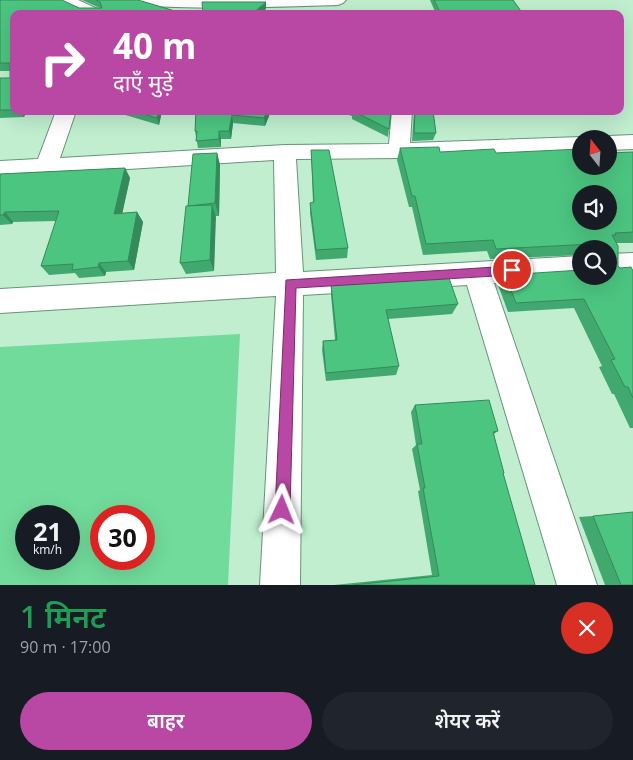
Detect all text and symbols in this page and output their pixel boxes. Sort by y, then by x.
text: 40 m [113,22,196,69]
icon: right [30,30,95,95]
text: दाएँ मुड़ें [113,67,173,97]
north arrow [572,130,618,175]
map controls [572,130,617,285]
button: sound [572,185,617,230]
button: search [572,240,617,285]
pin [491,249,533,291]
icon: arrive [498,256,526,284]
position arrow [255,483,307,535]
speed limit sign: 30 [90,505,155,570]
text: 21 [33,514,62,548]
text: km/h [33,541,62,558]
text: 1 मिनट [20,596,106,637]
button: close [561,602,613,654]
text: 90 m · 17:00 [20,636,111,658]
button: बाहर [20,692,312,750]
button: शेयर करें [322,692,613,750]

